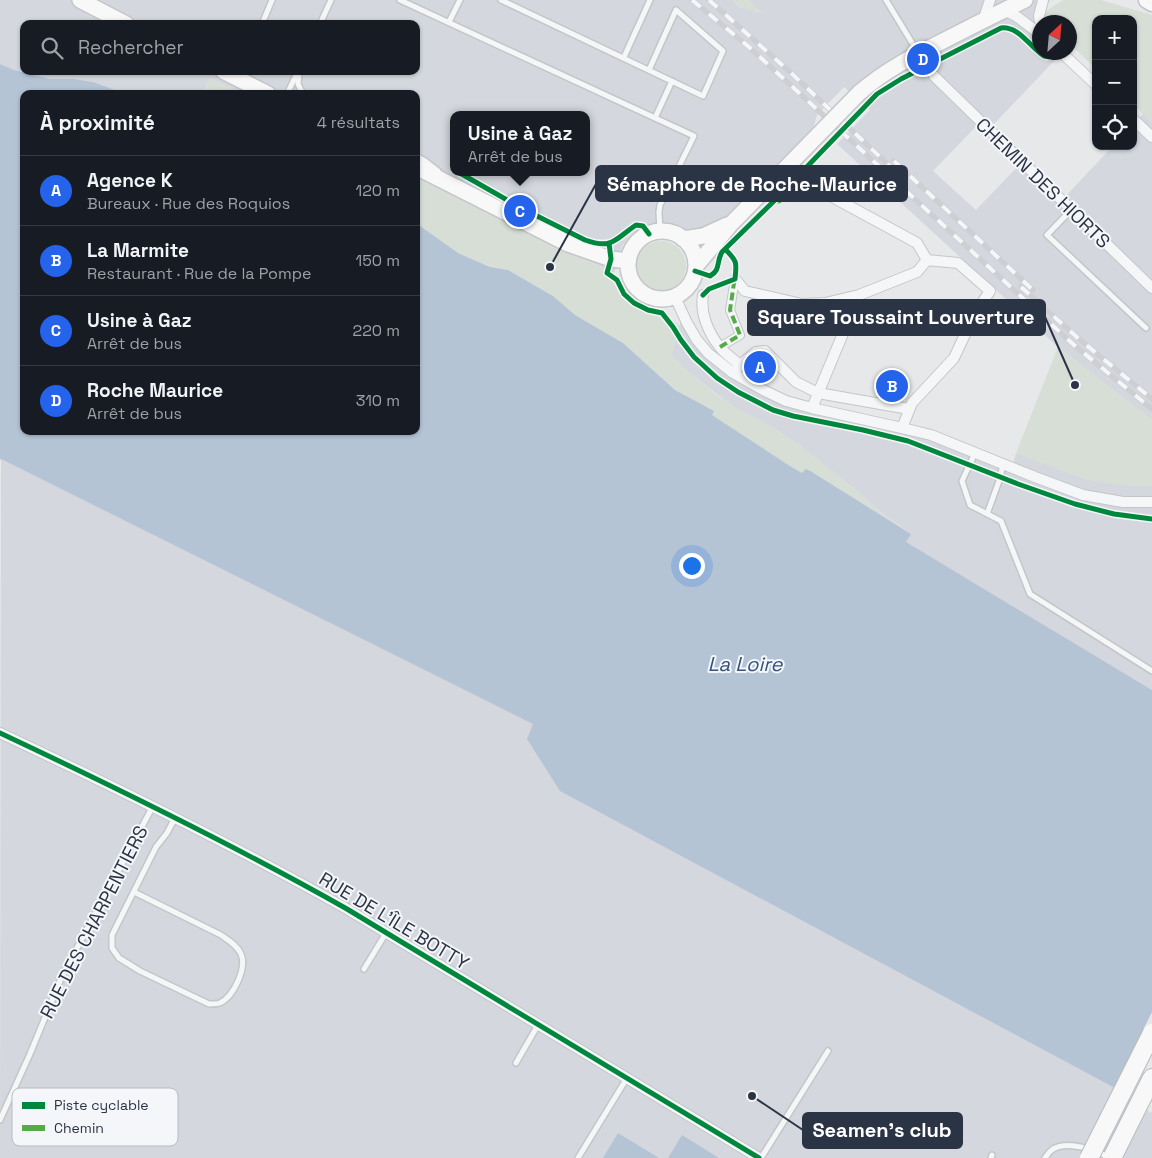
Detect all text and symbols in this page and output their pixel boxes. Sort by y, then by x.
north arrow [1032,15,1077,60]
map controls [1092,15,1137,150]
button: + [1092,15,1137,60]
search box [20,20,420,75]
icon: search [38,34,66,62]
text: Rechercher [78,35,184,60]
pin: D [907,40,939,78]
button: − [1092,60,1137,105]
button: locate [1092,105,1137,150]
text: À proximité [40,109,155,136]
popup [450,111,590,176]
text: 4 résultats [317,112,400,133]
street label: CHEMIN DES HIORTS [970,112,1116,254]
text: Usine à Gaz [468,121,572,146]
text: Arrêt de bus [468,146,563,167]
callout: Sémaphore de Roche-Maurice [596,166,907,201]
text: Agence K [87,168,173,193]
text: Sémaphore de Roche-Maurice [607,171,897,197]
text: A [51,180,61,201]
text: 120 m [356,180,400,201]
pin: C [504,192,536,230]
text: Bureaux · Rue des Roquios [87,193,290,214]
text: La Marmite [87,238,189,263]
text: B [51,250,61,271]
text: 150 m [356,250,400,271]
text: Restaurant · Rue de la Pompe [87,263,311,284]
callout: Square Toussaint Louverture [748,300,1045,335]
text: Square Toussaint Louverture [758,304,1034,330]
text: Usine à Gaz [87,308,191,333]
text: C [51,320,61,341]
text: 220 m [353,320,400,341]
text: Arrêt de bus [87,333,182,354]
pin: A [744,348,776,386]
pin: B [876,367,908,405]
text: Roche Maurice [87,378,223,403]
text: D [51,390,61,411]
text: 310 m [356,390,400,411]
text: Arrêt de bus [87,403,182,424]
your location [679,553,705,579]
water label: La Loire [708,651,783,677]
street label: RUE DES CHARPENTIERS [34,821,154,1023]
street label: RUE DE L'ÎLE BOTTY [314,866,474,976]
legend [12,1088,178,1146]
text: Piste cyclable [54,1096,149,1114]
callout: Seamen's club [803,1113,962,1148]
text: Seamen's club [812,1117,952,1143]
text: Chemin [54,1119,104,1137]

